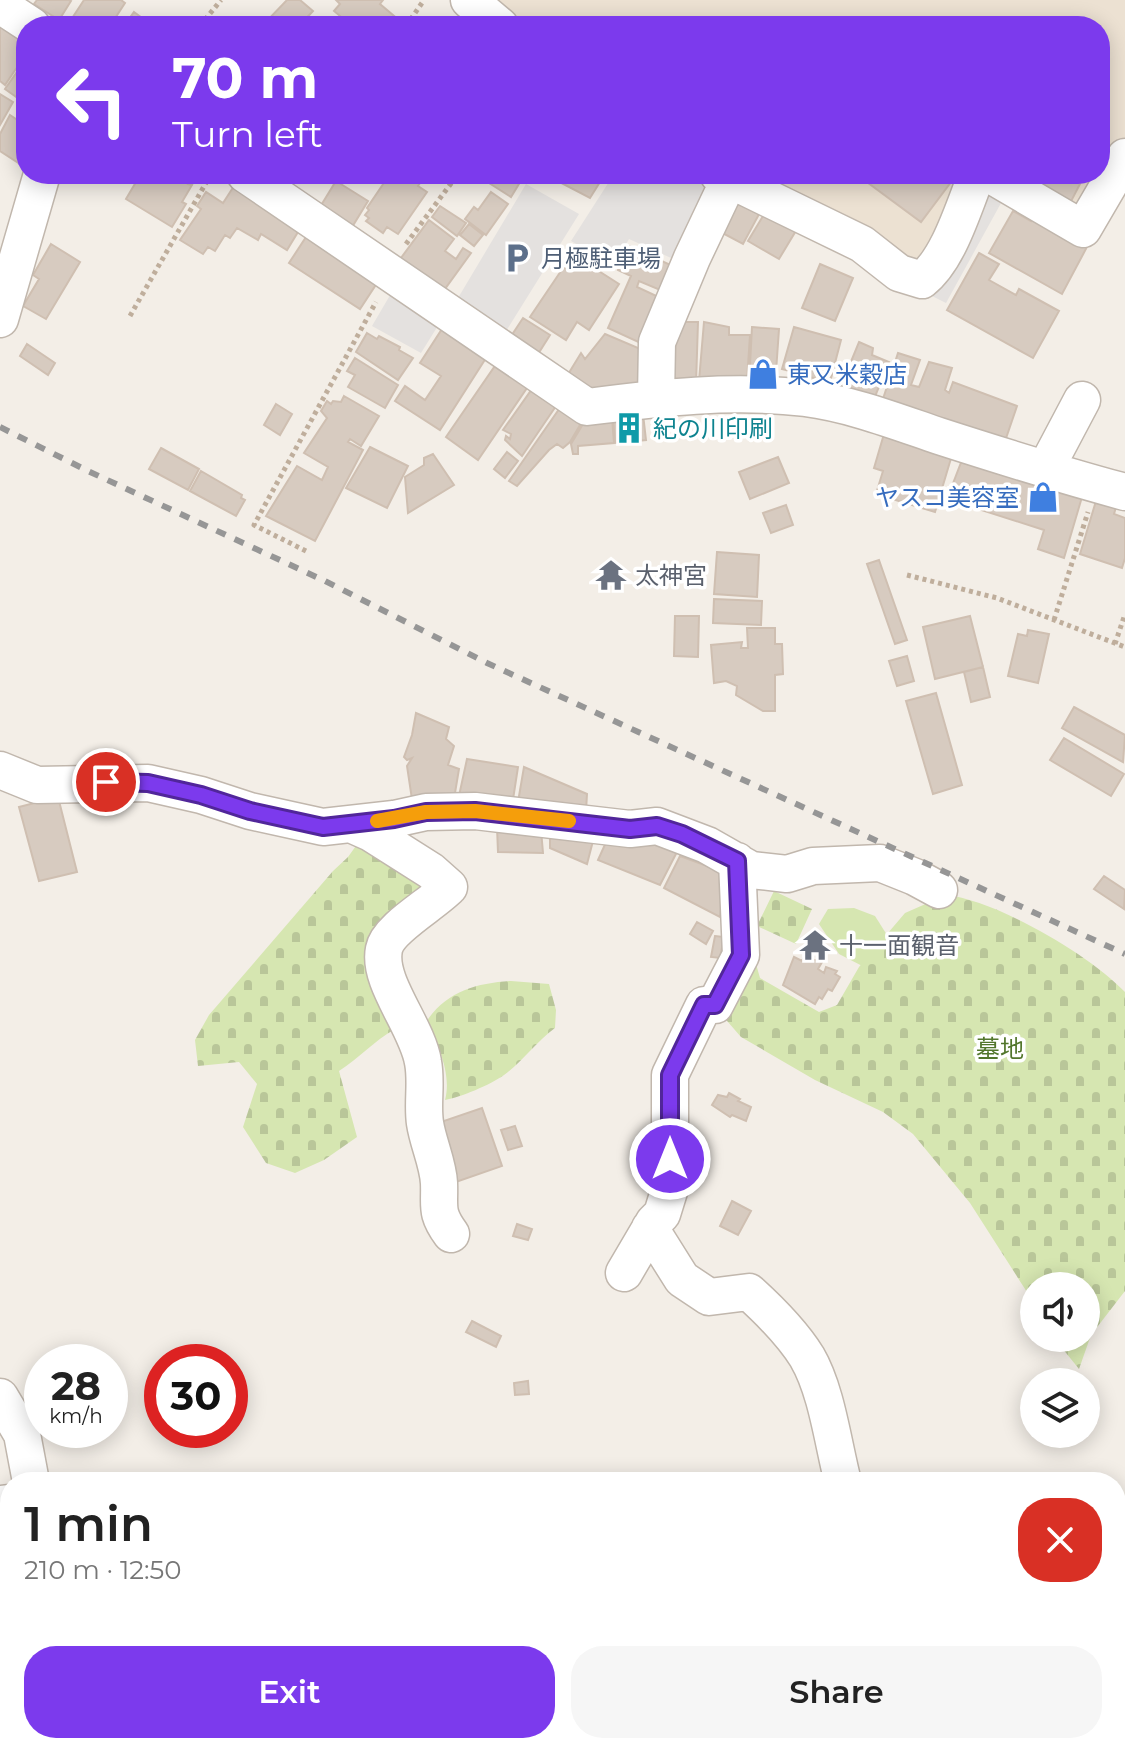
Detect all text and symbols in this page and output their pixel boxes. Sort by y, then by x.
text: 70 m [172,44,318,112]
icon: left [40,48,144,152]
text: Turn left [172,112,323,156]
parking icon: 月極駐車場 [500,241,534,275]
place label: 月極駐車場 [541,244,661,273]
shop icon: 東又米穀店 [746,357,780,391]
place label: 東又米穀店 [787,360,907,389]
building icon: 紀の川印刷 [612,411,646,445]
place label: 紀の川印刷 [653,414,773,443]
shop icon: ヤスコ美容室 [1026,480,1060,514]
place label: ヤスコ美容室 [875,483,1019,512]
temple icon: 太神宮 [594,558,628,592]
place label: 太神宮 [635,561,707,590]
pin [72,748,140,816]
icon: arrive [84,760,128,804]
temple icon: 十一面観音 [798,928,832,962]
place label: 十一面観音 [839,931,959,960]
park label: 墓地 [976,1034,1024,1063]
position arrow [628,1117,712,1201]
map controls [1020,1272,1100,1448]
button: sound [1020,1272,1100,1352]
speed limit sign: 30 [144,1344,248,1448]
text: 28 [51,1361,101,1410]
button: layers [1020,1368,1100,1448]
text: km/h [49,1404,103,1428]
text: 1 min [24,1495,153,1553]
button: close [1018,1498,1102,1582]
text: 210 m · 12:50 [24,1554,182,1586]
button: Exit [24,1646,555,1738]
button: Share [571,1646,1102,1738]

